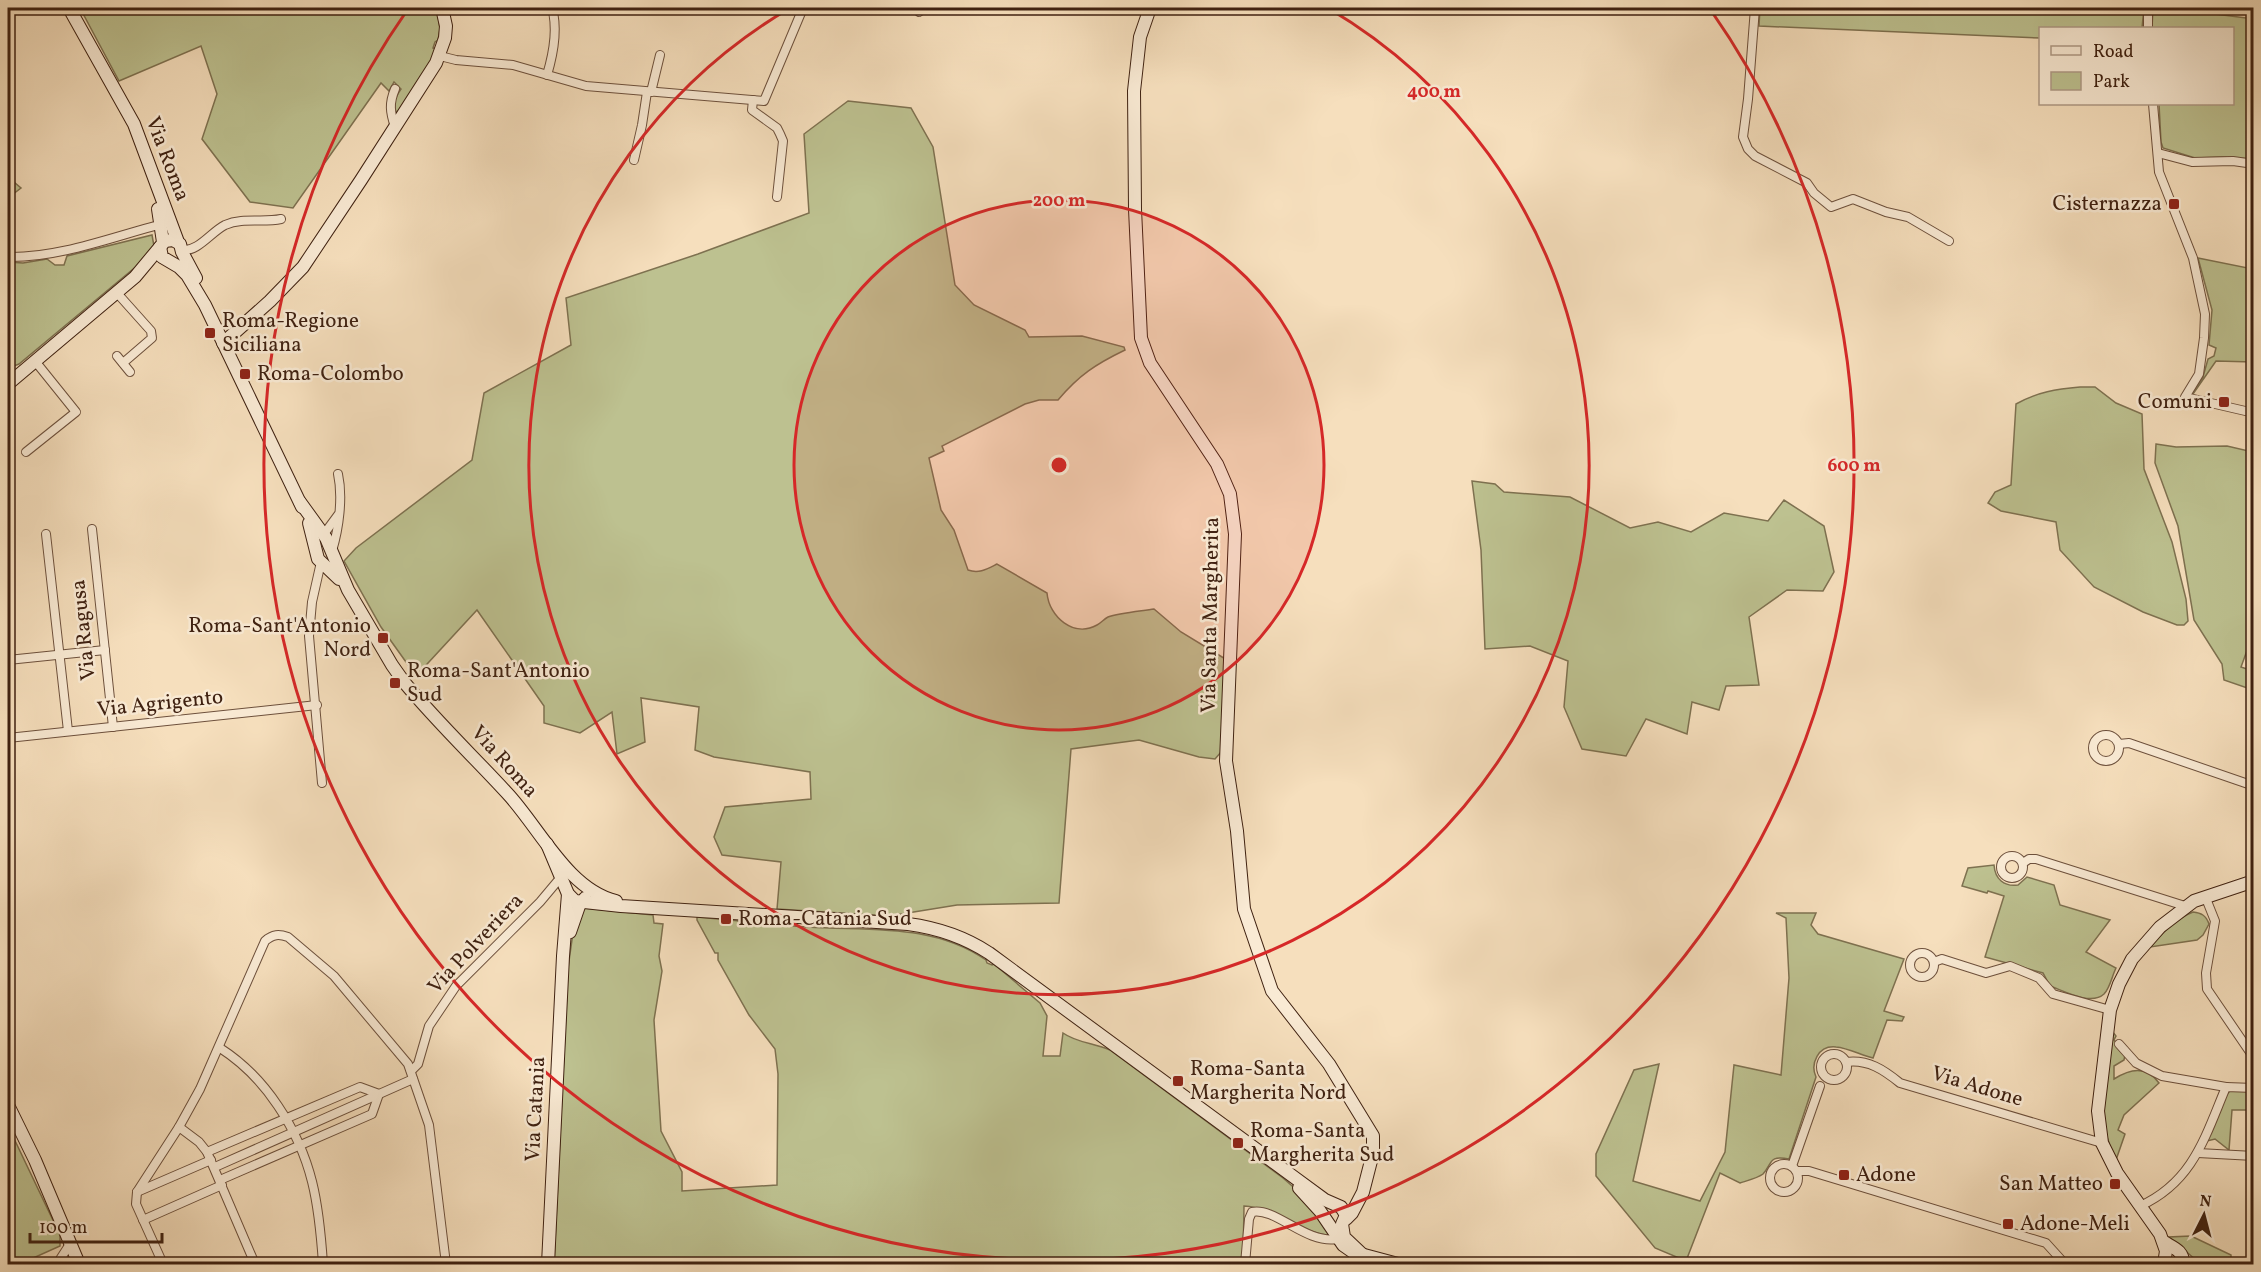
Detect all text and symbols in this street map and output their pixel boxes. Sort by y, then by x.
legend [2039,27,2234,105]
text: Road [2093,40,2134,65]
text: Park [2093,70,2130,95]
text: 400 m [1407,80,1461,105]
street label: Via Roma [138,112,196,206]
text: 200 m [1033,189,1085,214]
place label: Cisternazza [2053,190,2162,219]
marker: Cisternazza [2167,197,2181,211]
place label: Roma-Regione Siciliana [222,307,359,360]
marker: Roma-Regione Siciliana [203,326,217,340]
place label: Roma-Colombo [257,360,404,389]
marker: Roma-Colombo [238,367,252,381]
place label: Comuni [2138,388,2212,417]
marker: Comuni [2217,395,2231,409]
text: 600 m [1827,454,1881,479]
centre of rings [1049,455,1069,475]
street label: Via Santa Margherita [1195,517,1227,713]
street label: Via Ragusa [64,578,104,682]
place label: Roma-Sant'Antonio Nord [188,612,371,665]
marker: Roma-Sant'Antonio Nord [376,631,390,645]
place label: Roma-Sant'Antonio Sud [407,657,590,710]
marker: Roma-Sant'Antonio Sud [388,676,402,690]
street label: Via Agrigento [96,683,224,725]
street label: Via Roma [464,719,544,805]
street label: Via Polveriera [422,887,530,1001]
place label: Roma-Catania Sud [738,905,912,934]
marker: Roma-Catania Sud [719,912,733,926]
place label: Roma-Santa Margherita Nord [1190,1055,1347,1108]
street label: Via Catania [519,1056,553,1162]
street label: Via Adone [1928,1059,2026,1115]
marker: Roma-Santa Margherita Nord [1171,1074,1185,1088]
place label: Roma-Santa Margherita Sud [1250,1117,1394,1170]
marker: Roma-Santa Margherita Sud [1231,1136,1245,1150]
place label: Adone [1856,1161,1916,1190]
marker: Adone [1837,1168,1851,1182]
place label: San Matteo [1999,1170,2103,1199]
marker: San Matteo [2108,1177,2122,1191]
north arrow [2174,1185,2234,1245]
text: N [2198,1191,2213,1214]
scale bar [30,1206,162,1244]
place label: Adone-Meli [2020,1210,2130,1239]
text: 100 m [39,1216,88,1241]
marker: Adone-Meli [2001,1217,2015,1231]

